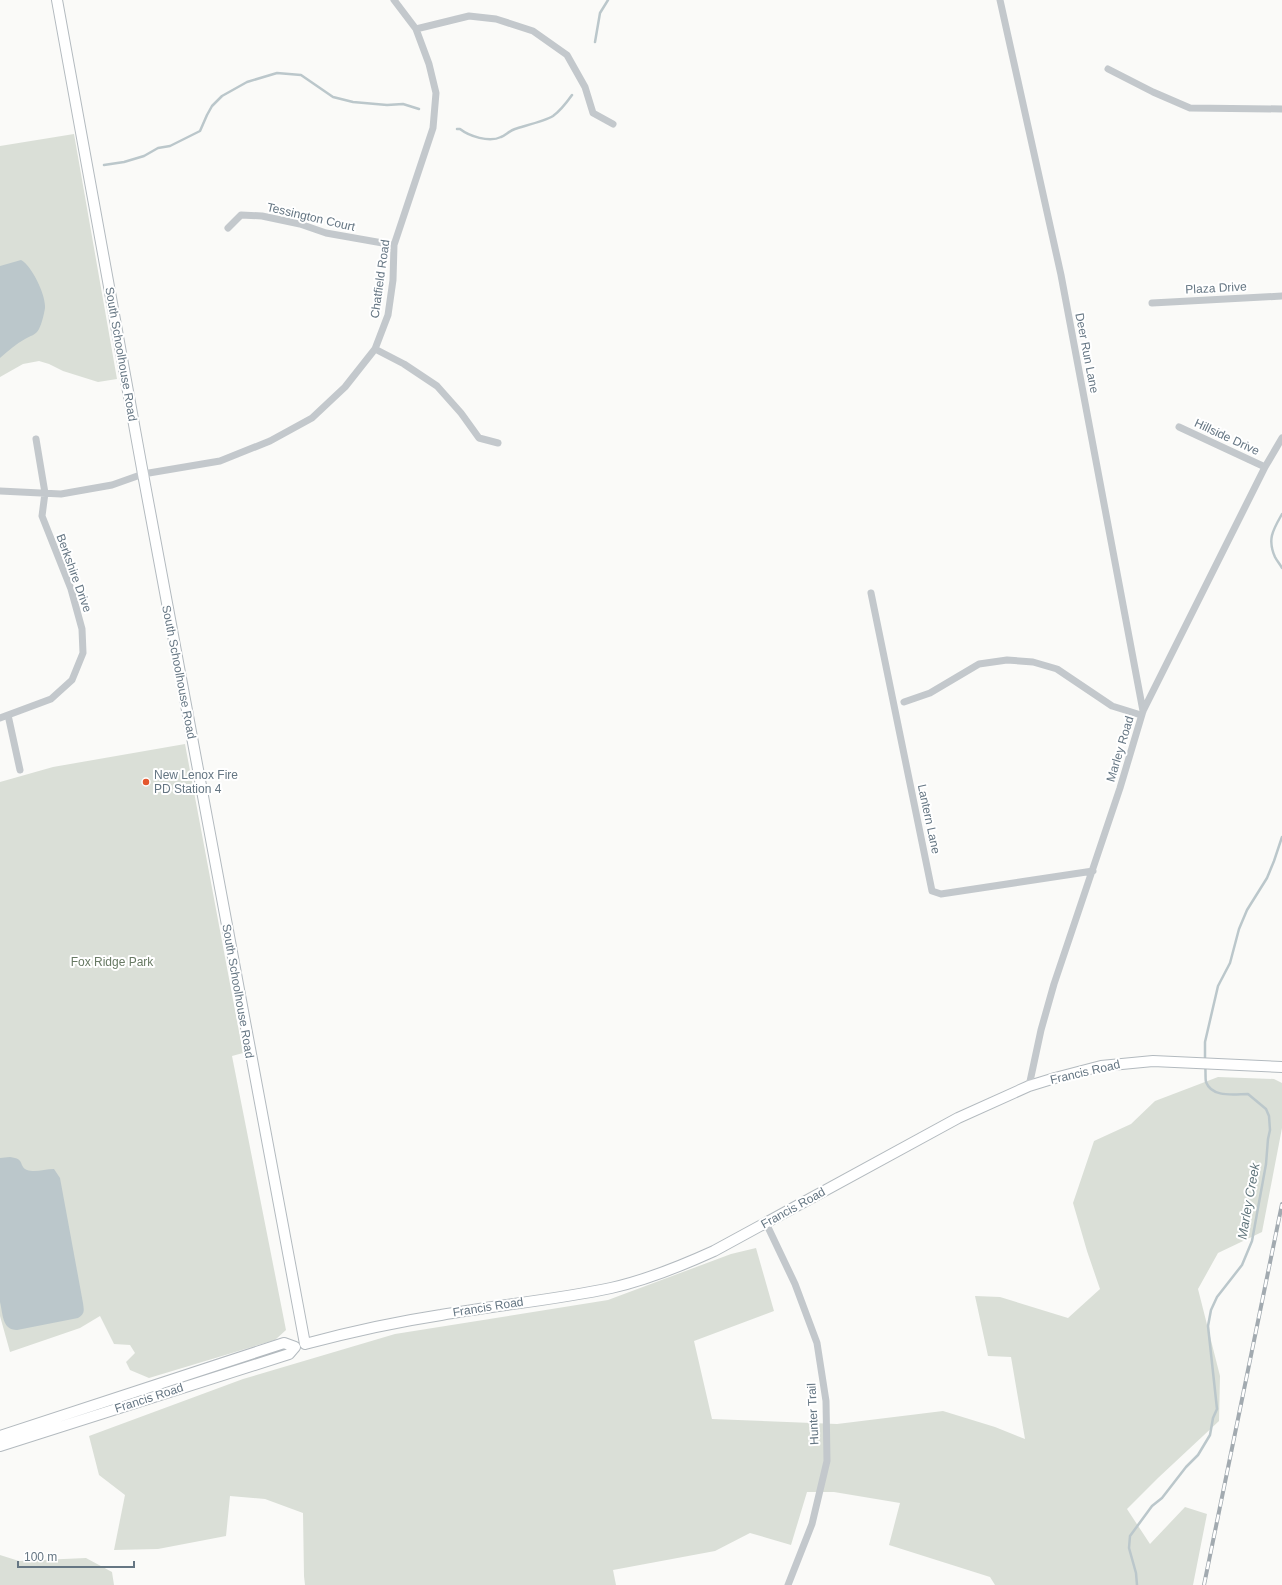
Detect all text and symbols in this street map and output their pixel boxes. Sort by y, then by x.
street label: Tessington Court [266,200,357,234]
street label: Chatfield Road [368,239,392,319]
street label: Plaza Drive [1185,279,1247,297]
street label: South Schoolhouse Road [102,286,140,422]
street label: Deer Run Lane [1072,312,1102,395]
street label: Hillside Drive [1192,416,1262,458]
street label: Berkshire Drive [53,532,95,614]
street label: South Schoolhouse Road [159,604,199,740]
street label: Marley Road [1103,714,1137,784]
place label: New Lenox Fire PD Station 4 [154,768,238,796]
marker: New Lenox Fire PD Station 4 [141,777,151,787]
street label: Lantern Lane [915,783,943,855]
street label: South Schoolhouse Road [219,923,257,1059]
park label: Fox Ridge Park [71,955,154,969]
street label: Francis Road [1049,1057,1121,1087]
water label: Marley Creek [1234,1160,1263,1240]
street label: Francis Road [758,1185,828,1231]
street label: Francis Road [452,1295,524,1319]
street label: Francis Road [113,1380,185,1416]
street label: Hunter Trail [804,1383,822,1445]
scale bar [18,1543,134,1569]
text: 100 m [24,1550,57,1564]

